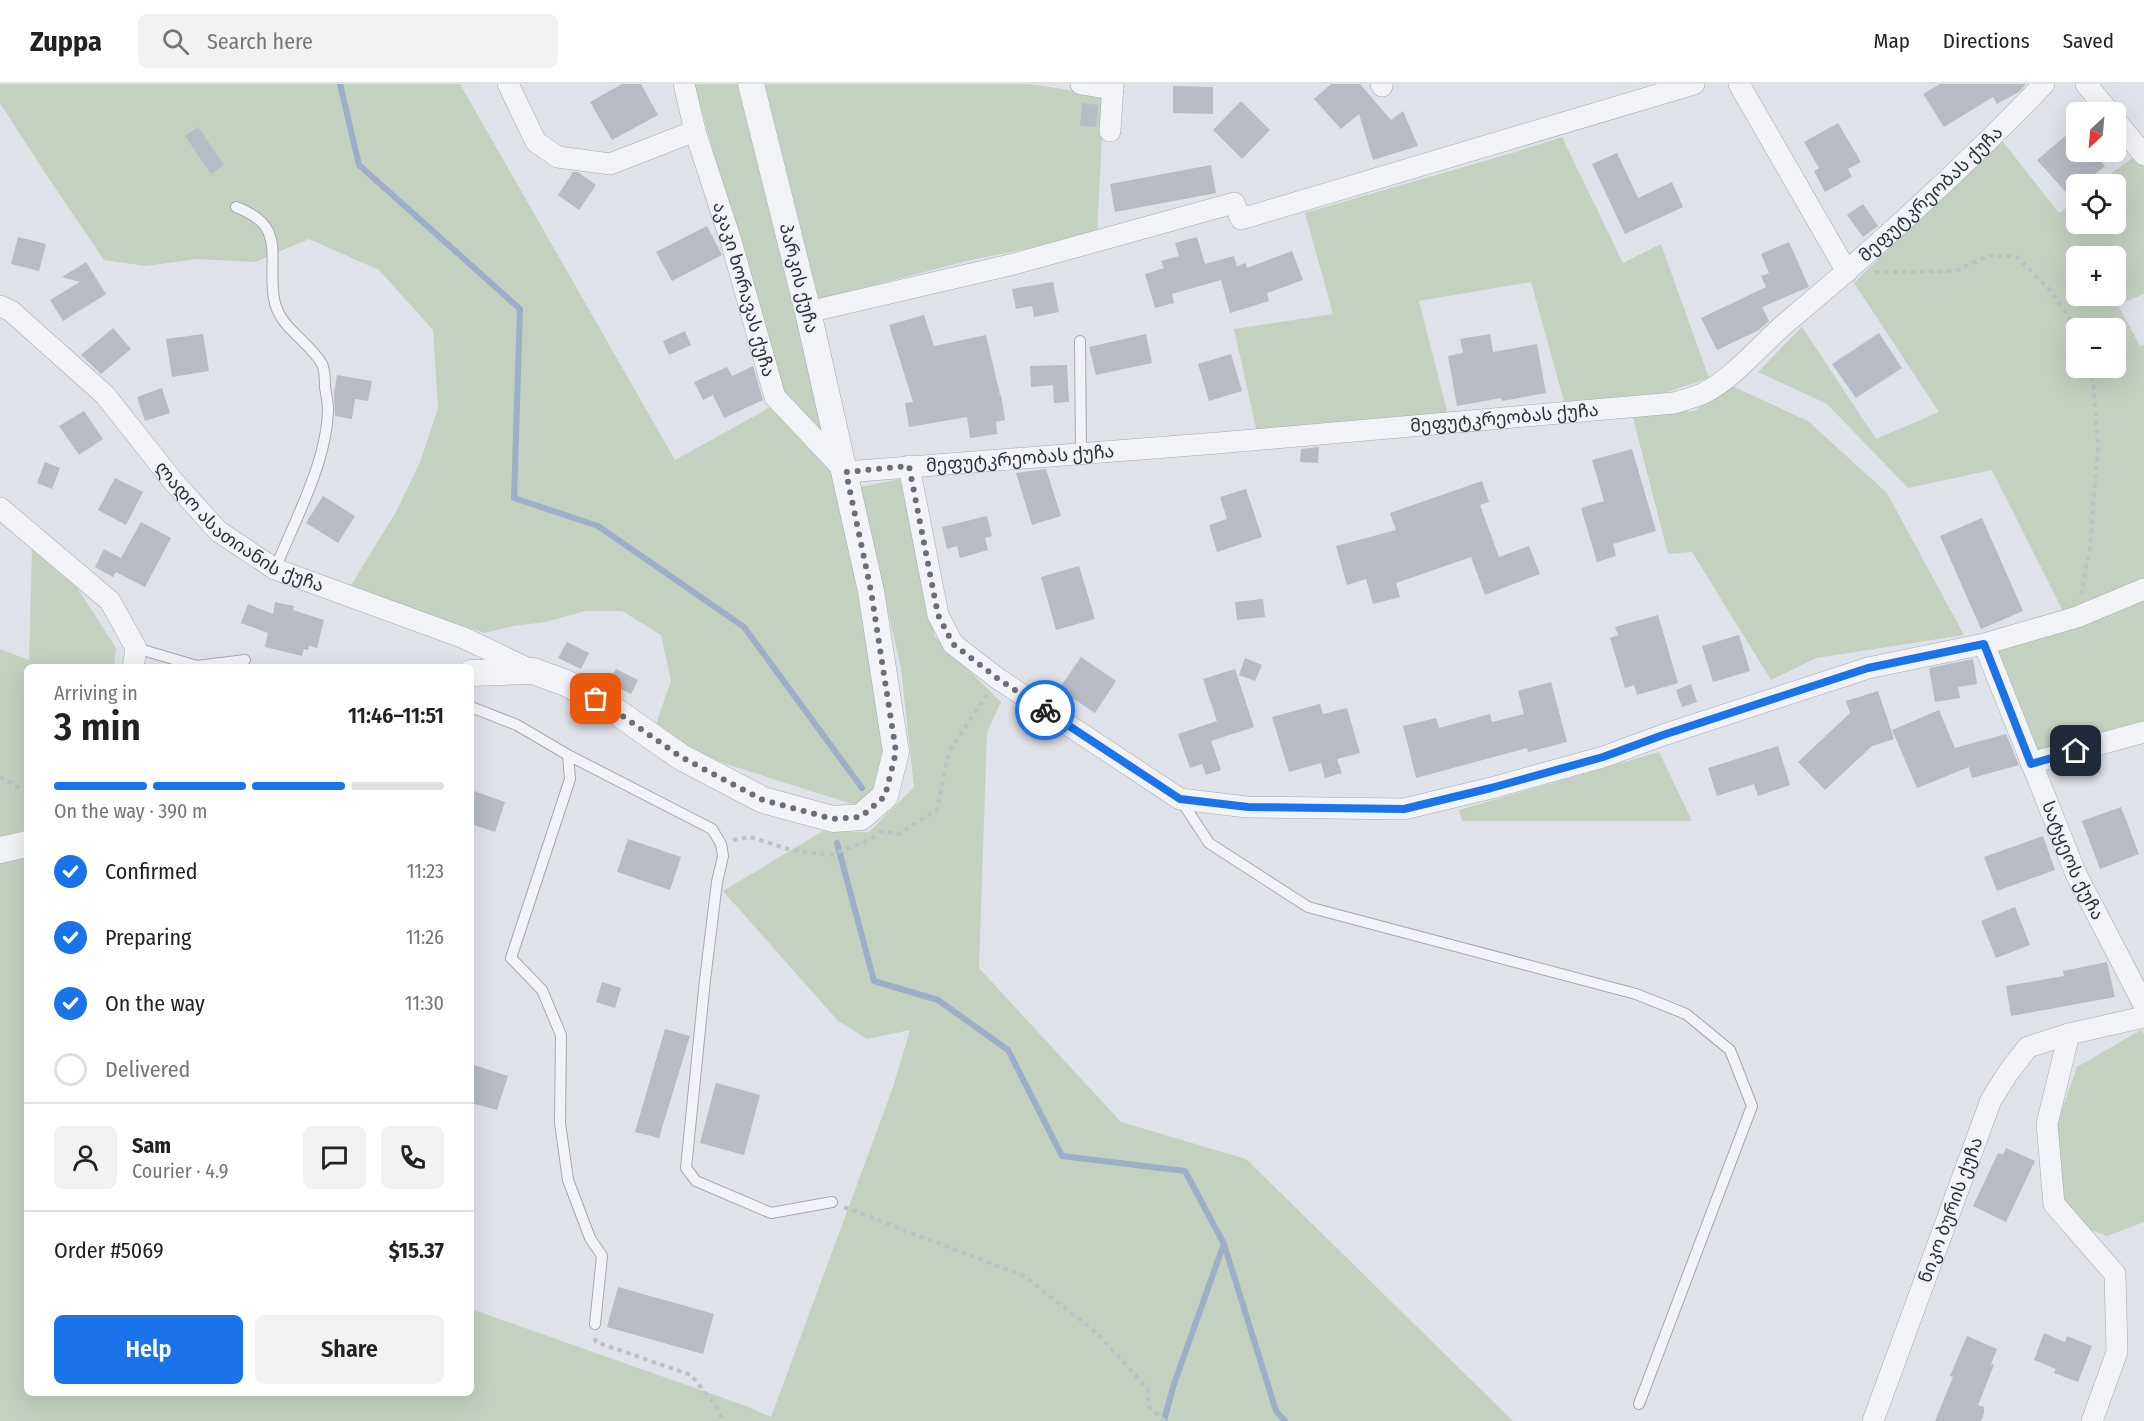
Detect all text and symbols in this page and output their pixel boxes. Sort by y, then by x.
search box [138,14,558,68]
text: Zuppa [30,25,102,58]
icon: search [159,25,192,58]
text: Search here [207,28,313,55]
text: Map [1873,28,1910,54]
text: Directions [1943,28,2030,54]
text: Saved [2063,28,2114,54]
north arrow [2066,102,2126,162]
map controls [2066,102,2126,378]
street label: მეფუტკრეობას ქუჩა [1854,121,2007,266]
button: locate [2066,174,2126,234]
street label: აკაკი ხორავას ქუჩა [708,199,780,379]
street label: პარკის ქუჩა [775,221,823,335]
button: + [2066,246,2126,306]
button: − [2066,318,2126,378]
street label: მეფუტკრეობას ქუჩა [1409,399,1599,437]
street label: მეფუტკრეობას ქუჩა [925,440,1115,477]
street label: ლადო ასათიანის ქუჩა [150,457,327,597]
pin [570,673,621,724]
courier [1015,680,1075,740]
text: Arriving in [54,681,138,705]
icon: bag [579,682,612,715]
icon: bike [1029,694,1062,727]
text: 11:46–11:51 [348,702,444,729]
text: 3 min [54,704,141,750]
pin [2050,725,2101,776]
icon: home [2059,734,2092,767]
street label: სატყეოს ქუჩა [2037,798,2109,924]
text: On the way · 390 m [54,799,207,823]
icon: check [54,855,87,888]
text: Confirmed [105,858,198,885]
text: 11:23 [407,859,444,883]
icon: check [54,921,87,954]
text: Preparing [105,924,191,951]
text: 11:26 [406,925,444,949]
icon: check [54,987,87,1020]
text: On the way [105,990,205,1017]
text: 11:30 [405,991,444,1015]
text: Delivered [105,1056,190,1083]
button: person [54,1126,117,1189]
button: chat [303,1126,366,1189]
button: phone [381,1126,444,1189]
text: Sam [132,1132,171,1159]
street label: ნიკო ბურის ქუჩა [1914,1134,1987,1286]
text: Courier · 4.9 [132,1159,228,1183]
text: Order #5069 [54,1237,164,1264]
text: $15.37 [389,1237,444,1264]
button: Help [54,1315,243,1384]
button: Share [255,1315,444,1384]

